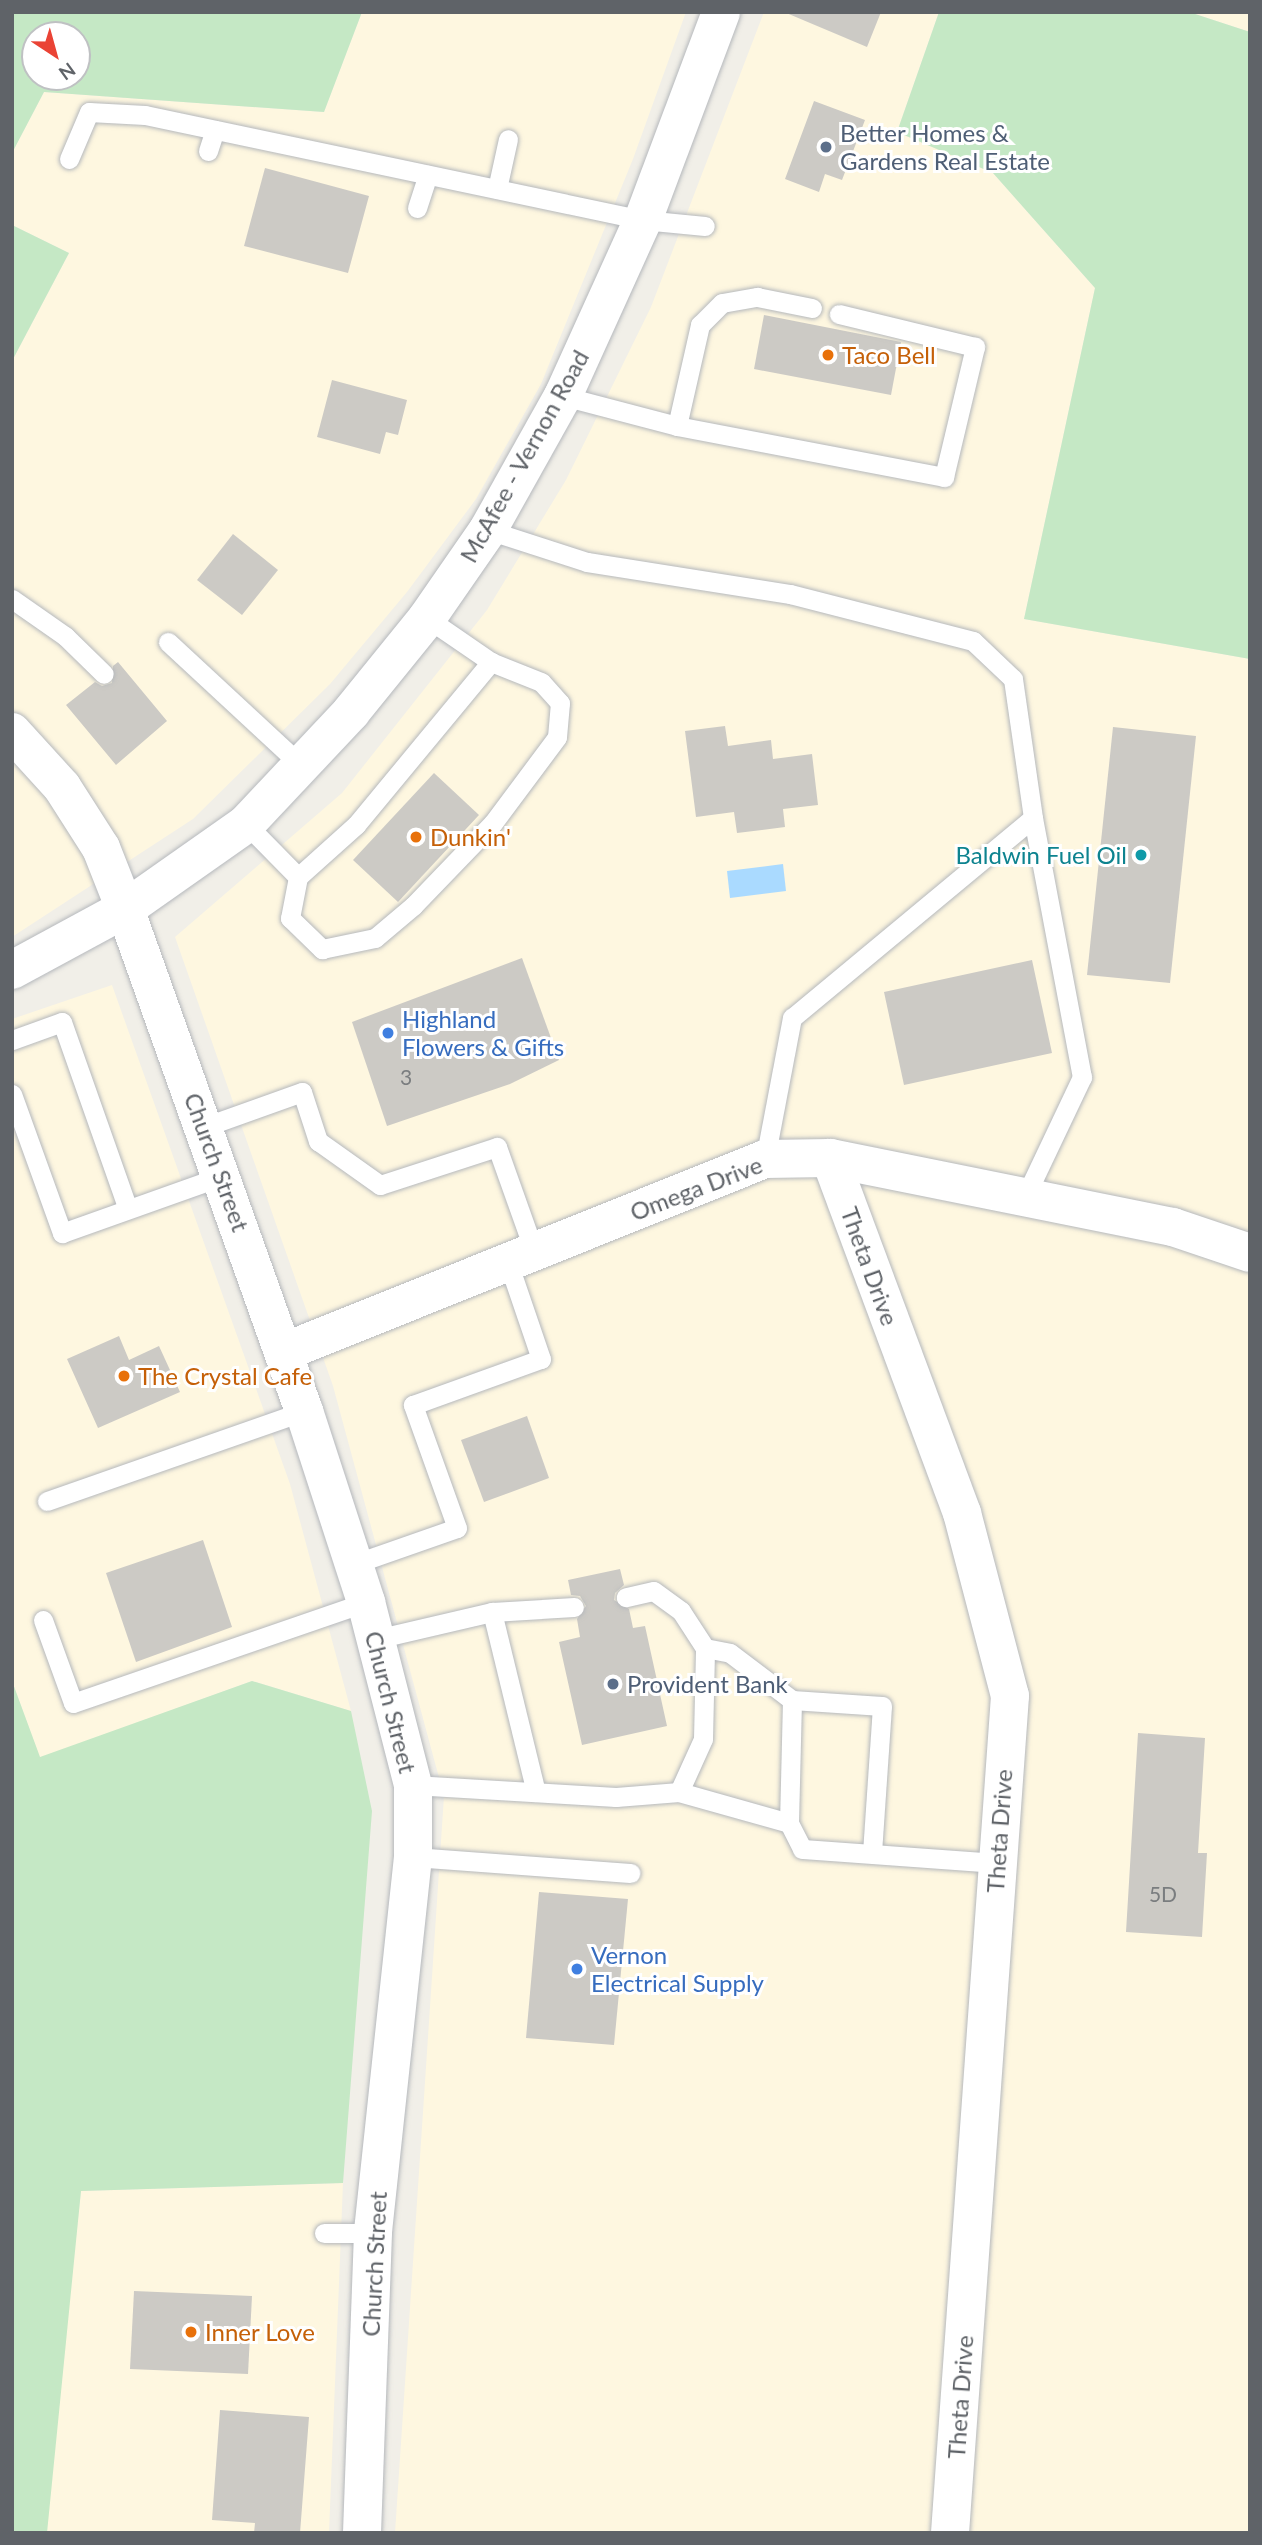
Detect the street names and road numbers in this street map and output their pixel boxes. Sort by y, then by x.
street label: McAfee - Vernon Road [453,344,595,568]
street label: Church Street [179,1089,255,1235]
street label: Omega Drive [626,1150,766,1226]
street label: Theta Drive [835,1203,905,1329]
street label: Church Street [359,1628,423,1776]
street label: Theta Drive [980,1768,1018,1894]
street label: Church Street [356,2191,392,2337]
street label: Theta Drive [941,2334,979,2460]

